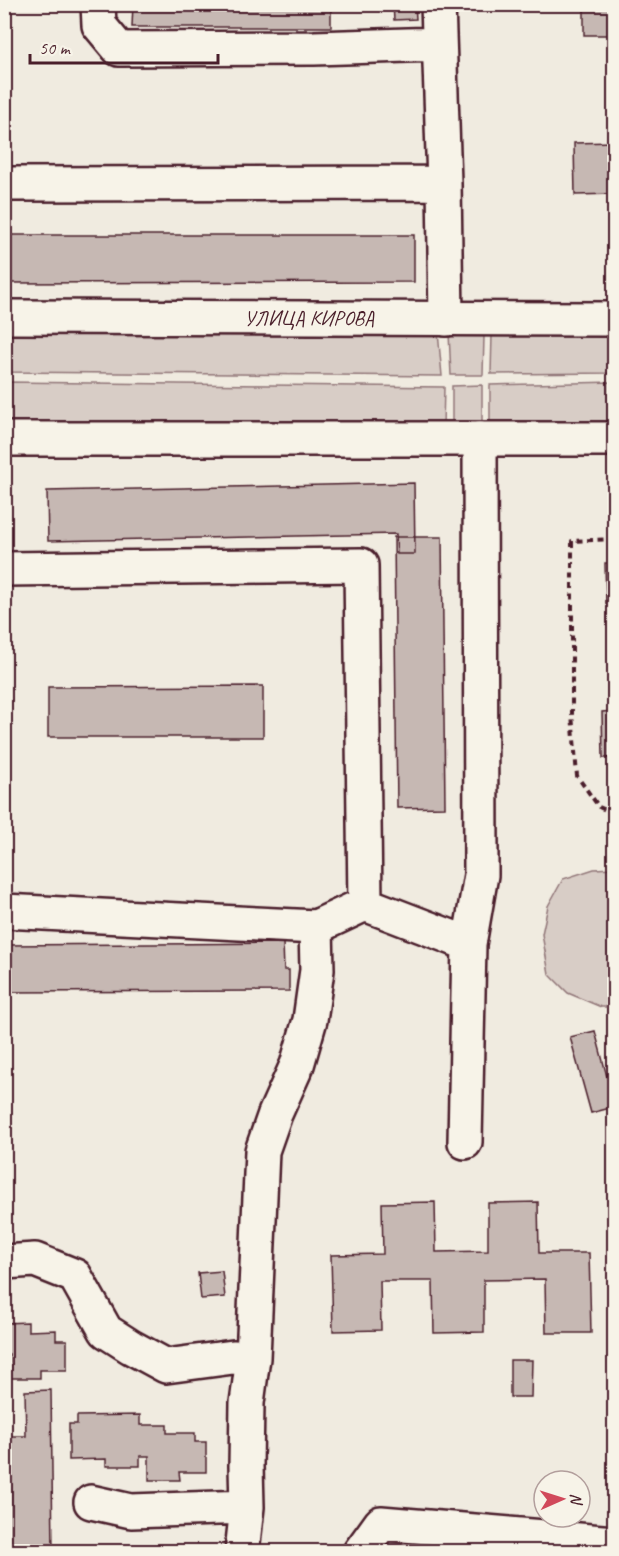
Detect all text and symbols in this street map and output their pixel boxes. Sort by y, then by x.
scale bar [30,27,218,65]
text: 50 m [39,37,72,59]
street label: УЛИЦА КИРОВА [244,305,374,331]
north arrow [532,1469,592,1529]
text: N [566,1493,586,1507]

